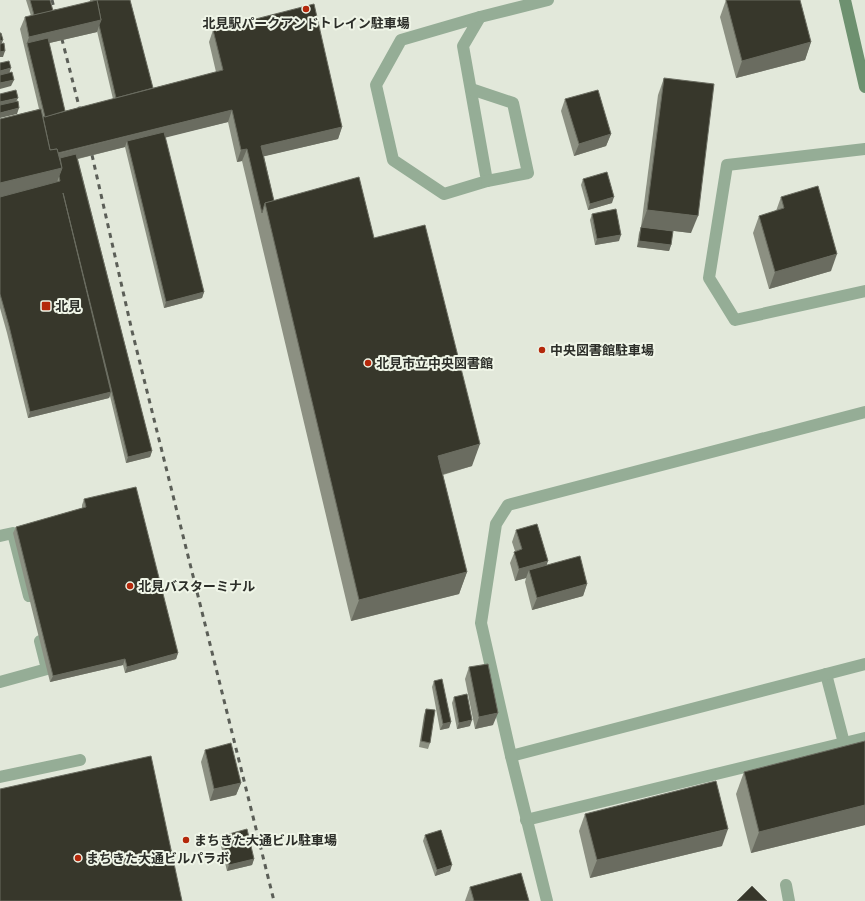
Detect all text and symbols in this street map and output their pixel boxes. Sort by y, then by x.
marker: 北見駅パークアンドトレイン駐車場 [301,4,311,14]
place label: 北見駅パークアンドトレイン駐車場 [202,16,410,31]
place label: 北見 [55,299,81,314]
marker: 北見 [40,300,52,312]
place label: 中央図書館駐車場 [550,343,654,358]
marker: 中央図書館駐車場 [537,345,547,355]
place label: 北見市立中央図書館 [376,356,493,371]
marker: 北見市立中央図書館 [363,358,373,368]
place label: 北見バスターミナル [138,579,255,594]
marker: 北見バスターミナル [125,581,135,591]
place label: まちきた大通ビル駐車場 [194,833,337,848]
marker: まちきた大通ビル駐車場 [181,835,191,845]
place label: まちきた大通ビルパラボ [86,851,229,866]
marker: まちきた大通ビルパラボ [73,853,83,863]

